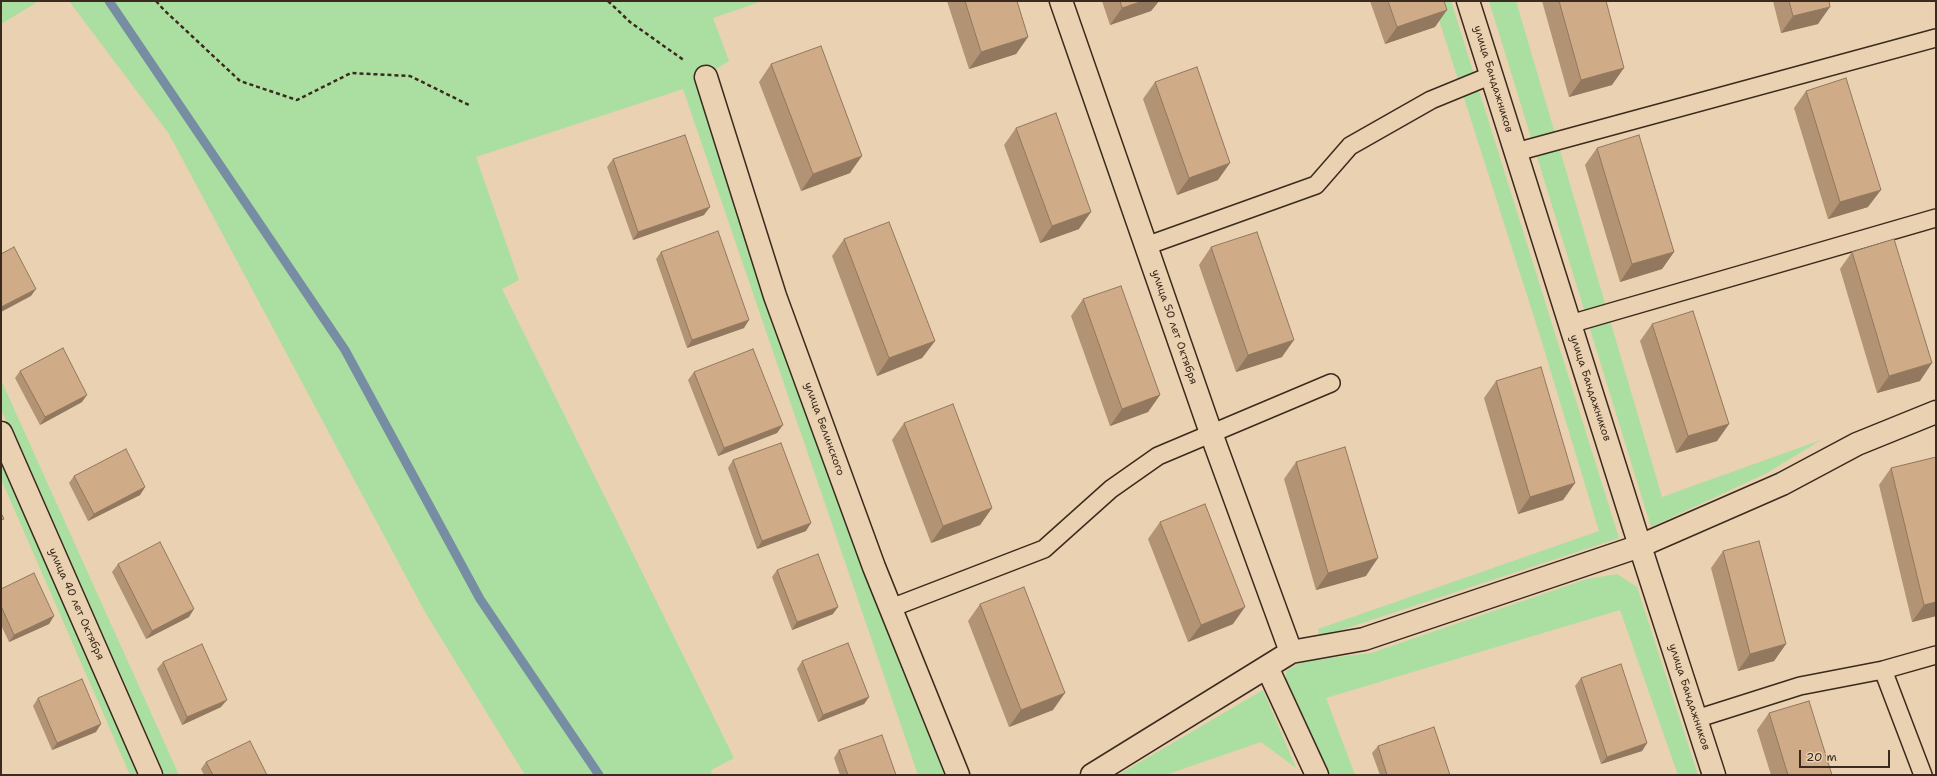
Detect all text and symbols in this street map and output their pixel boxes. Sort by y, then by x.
street label: улица Бандажников [1470,24,1516,134]
street label: улица 50 лет Октября [1148,268,1200,386]
street label: улица Бандажников [1567,333,1613,443]
street label: улица Белинского [801,380,847,478]
street label: улица 40 лет Октября [45,546,107,662]
street label: улица Бандажников [1666,642,1712,752]
scale bar [1801,742,1892,768]
text: 20 m [1806,749,1837,765]

